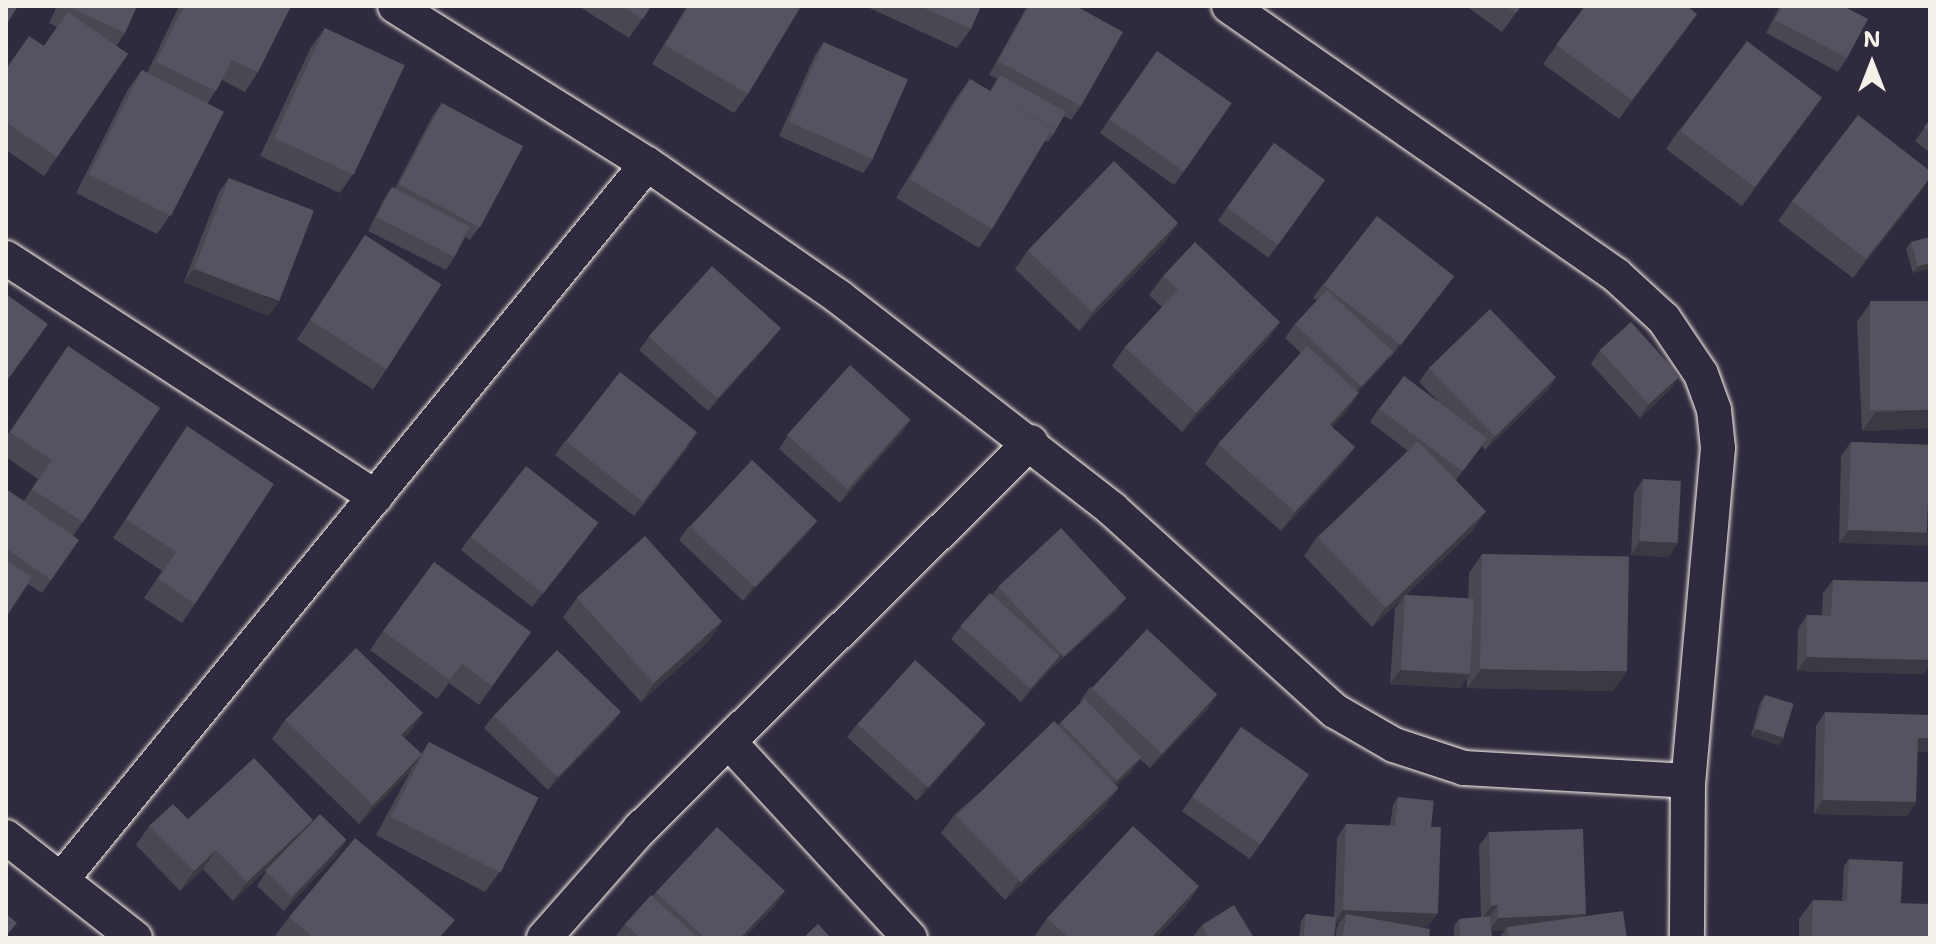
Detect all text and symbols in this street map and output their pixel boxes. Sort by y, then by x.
north arrow [1832,24,1912,104]
text: N [1863,25,1881,54]

